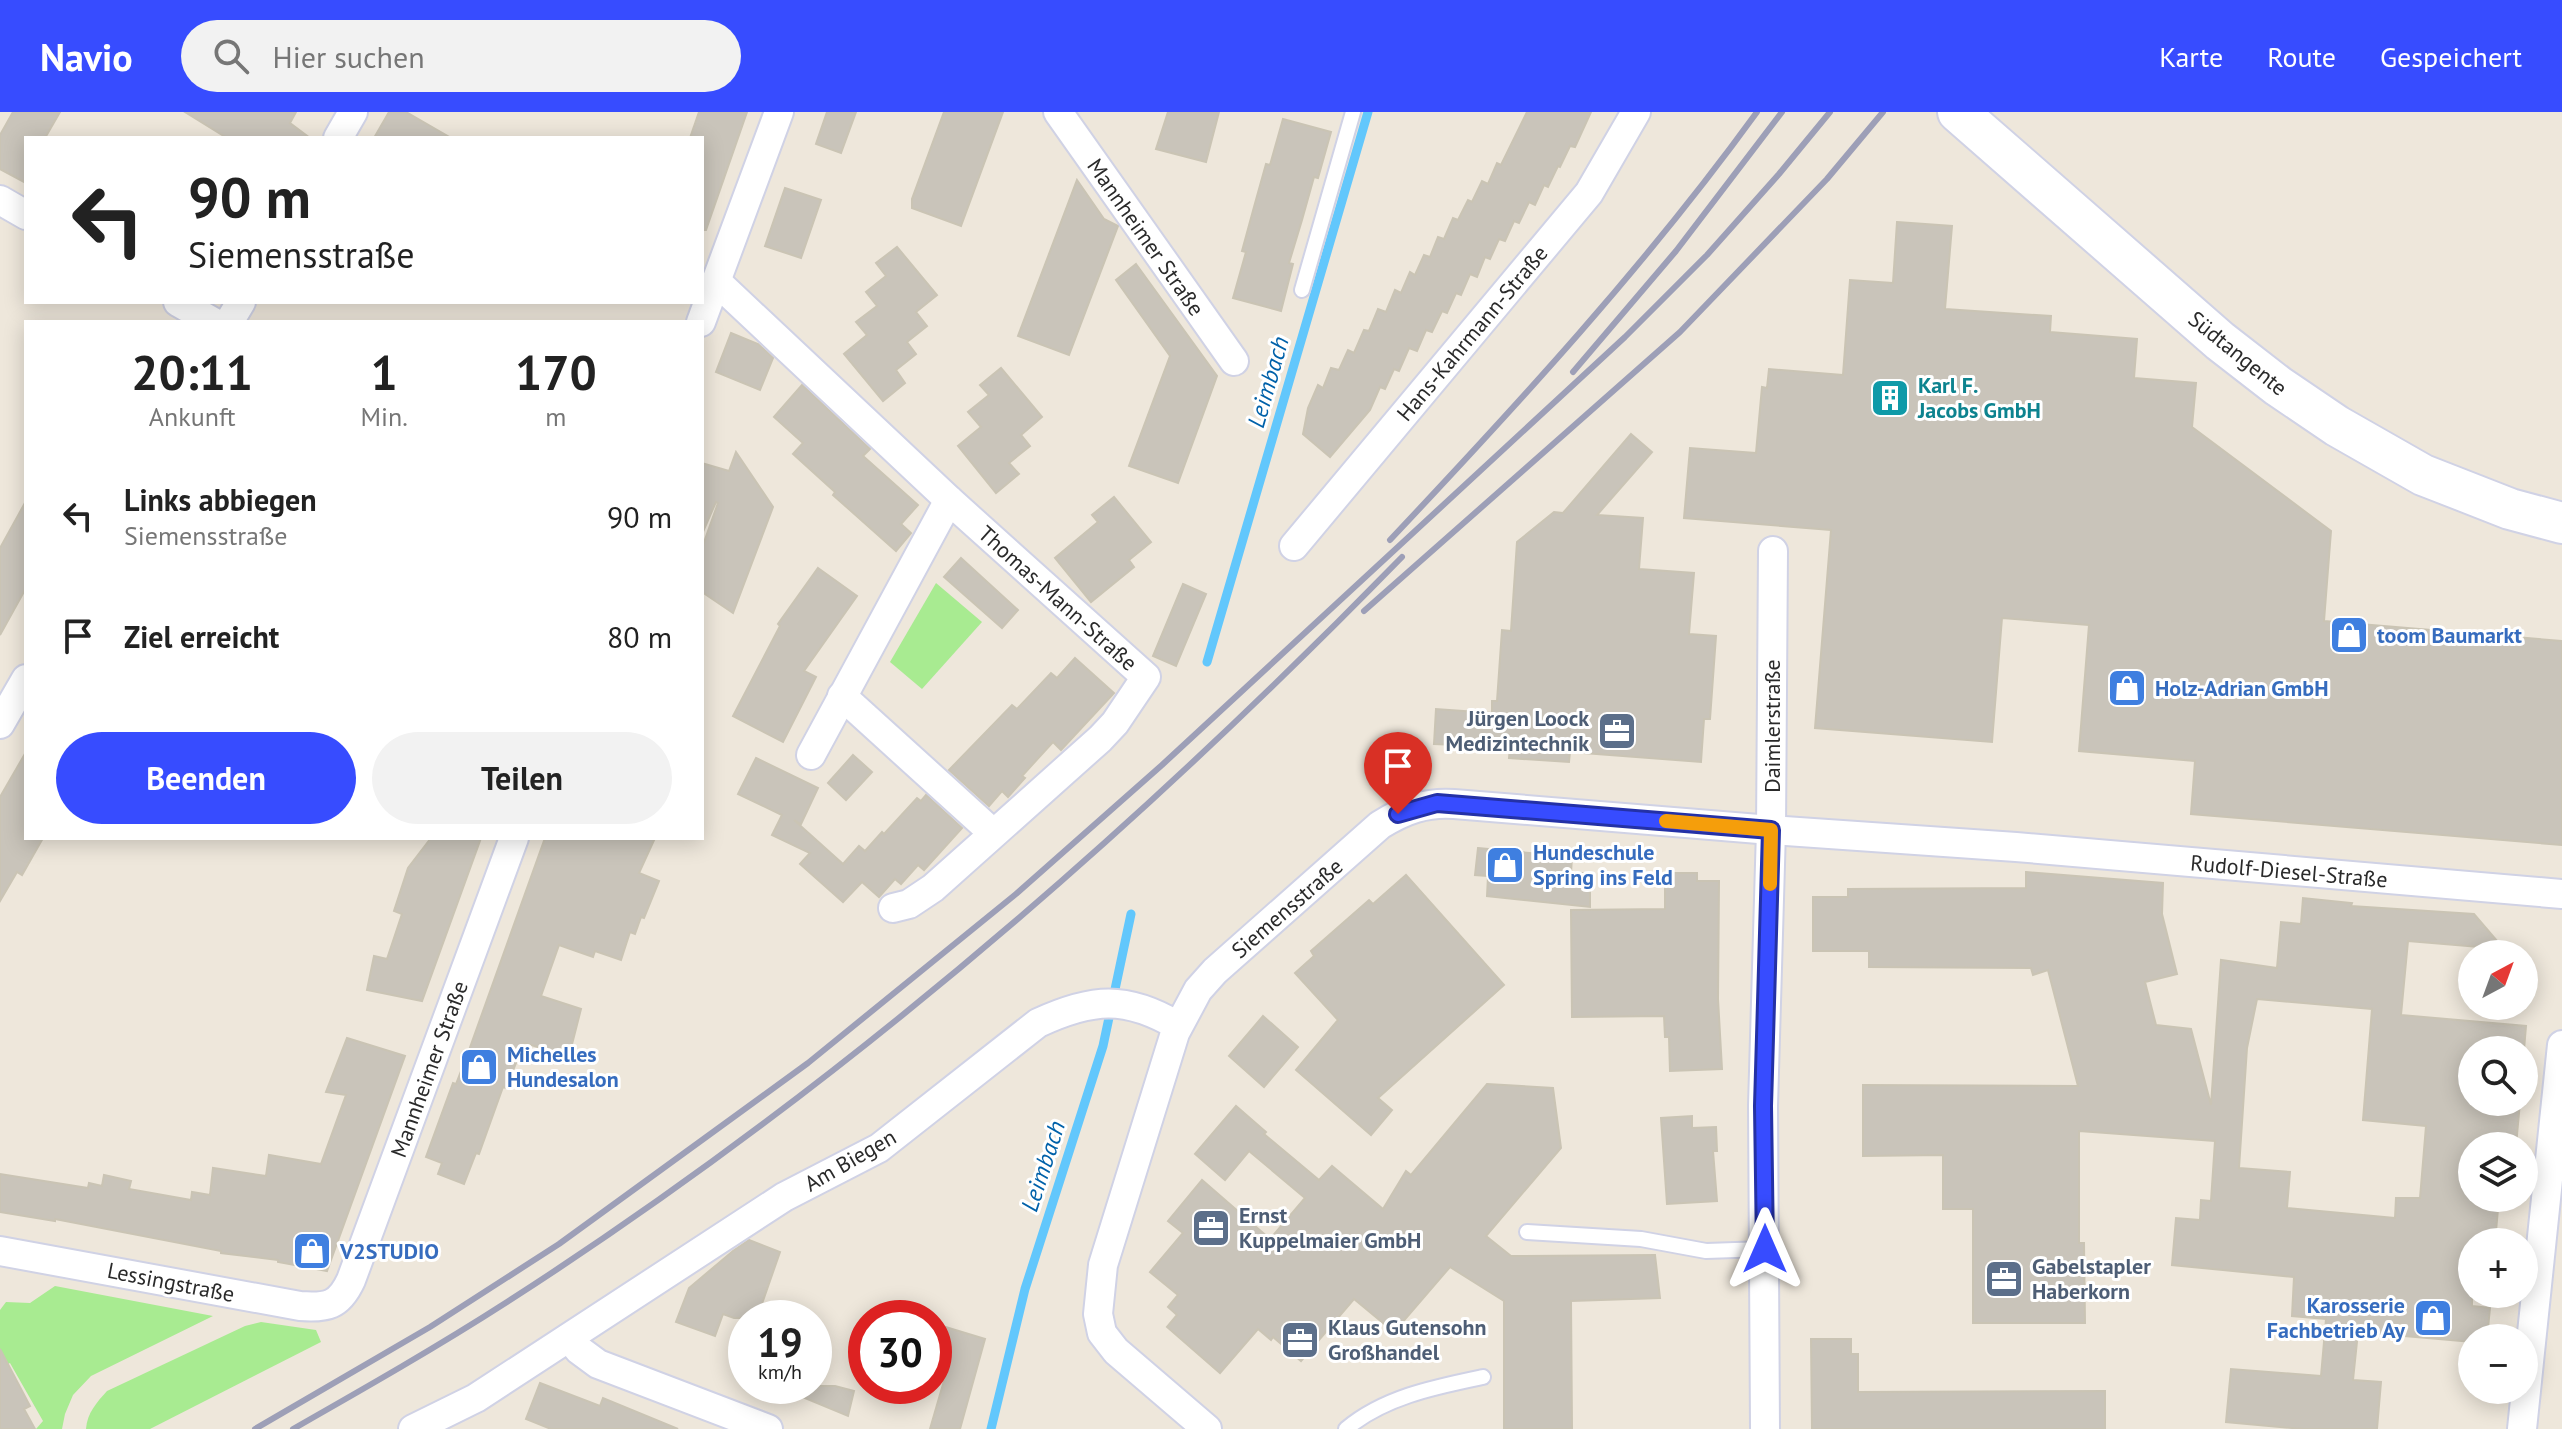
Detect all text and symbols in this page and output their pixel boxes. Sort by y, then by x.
search box [181,20,741,92]
text: Navio [40,32,133,81]
icon: search [209,34,253,78]
text: Hier suchen [273,37,425,76]
text: Karte [2159,38,2223,75]
text: Route [2267,38,2336,75]
text: Gespeichert [2380,38,2522,75]
street label: Mannheimer Straße [1081,153,1211,321]
text: 90 m [188,161,311,233]
icon: left [56,168,160,272]
text: Siemensstraße [188,231,414,278]
street label: Hans-Kahrmann-Straße [1390,239,1554,427]
street label: Südtangente [2183,305,2293,401]
water label: Leimbach [1240,333,1296,431]
text: 20:11 [131,341,253,403]
text: 1 [370,341,398,403]
text: 170 [515,341,597,403]
place label: Karl F. Jacobs GmbH [1917,371,2041,424]
building icon: Karl F. Jacobs GmbH [1869,377,1911,419]
text: Ankunft [149,400,236,433]
text: Min. [360,400,408,433]
text: m [545,400,566,433]
text: Links abbiegen [124,480,317,519]
icon: left [56,494,100,538]
text: 90 m [607,497,672,536]
text: Siemensstraße [124,519,288,552]
street label: Thomas-Mann-Straße [973,519,1143,677]
icon: arrive [56,614,100,658]
shop icon: toom Baumarkt [2328,614,2370,656]
text: Ziel erreicht [124,617,279,656]
text: 80 m [607,617,672,656]
place label: toom Baumarkt [2377,621,2522,649]
street label: Daimlerstraße [1758,659,1786,793]
shop icon: Holz-Adrian GmbH [2106,667,2148,709]
place label: Holz-Adrian GmbH [2155,674,2328,702]
place label: Jürgen Loock Medizintechnik [1446,704,1589,757]
office icon: Jürgen Loock Medizintechnik [1596,710,1638,752]
button: Beenden [56,732,356,824]
button: Teilen [372,732,672,824]
pin [1364,732,1432,814]
icon: arrive [1376,744,1420,788]
place label: Hundeschule Spring ins Feld [1533,838,1673,891]
shop icon: Hundeschule Spring ins Feld [1484,844,1526,886]
street label: Rudolf-Diesel-Straße [2189,848,2389,894]
street label: Siemensstraße [1226,852,1348,964]
north arrow [2458,940,2538,1020]
map controls [2458,940,2538,1404]
street label: Mannheimer Straße [384,977,474,1161]
button: search [2458,1036,2538,1116]
place label: Michelles Hundesalon [507,1040,619,1093]
shop icon: Michelles Hundesalon [458,1046,500,1088]
water label: Leimbach [1014,1117,1072,1215]
street label: Am Biegen [799,1123,901,1197]
button: layers [2458,1132,2538,1212]
place label: Ernst Kuppelmaier GmbH [1239,1201,1421,1254]
office icon: Ernst Kuppelmaier GmbH [1190,1207,1232,1249]
position arrow [1723,1207,1807,1291]
button: + [2458,1228,2538,1308]
shop icon: V2STUDIO [291,1230,333,1272]
place label: V2STUDIO [339,1237,439,1265]
place label: Gabelstapler Haberkorn [2032,1252,2151,1305]
street label: Lessingstraße [105,1256,237,1308]
office icon: Gabelstapler Haberkorn [1983,1258,2025,1300]
place label: Karosserie Fachbetrieb Ay [2267,1291,2405,1344]
shop icon: Karosserie Fachbetrieb Ay [2412,1297,2454,1339]
speed limit sign: 30 [848,1300,952,1404]
place label: Klaus Gutensohn Großhandel [1328,1313,1486,1366]
text: 19 [757,1316,803,1368]
office icon: Klaus Gutensohn Großhandel [1279,1319,1321,1361]
button: − [2458,1324,2538,1404]
text: km/h [758,1359,802,1385]

